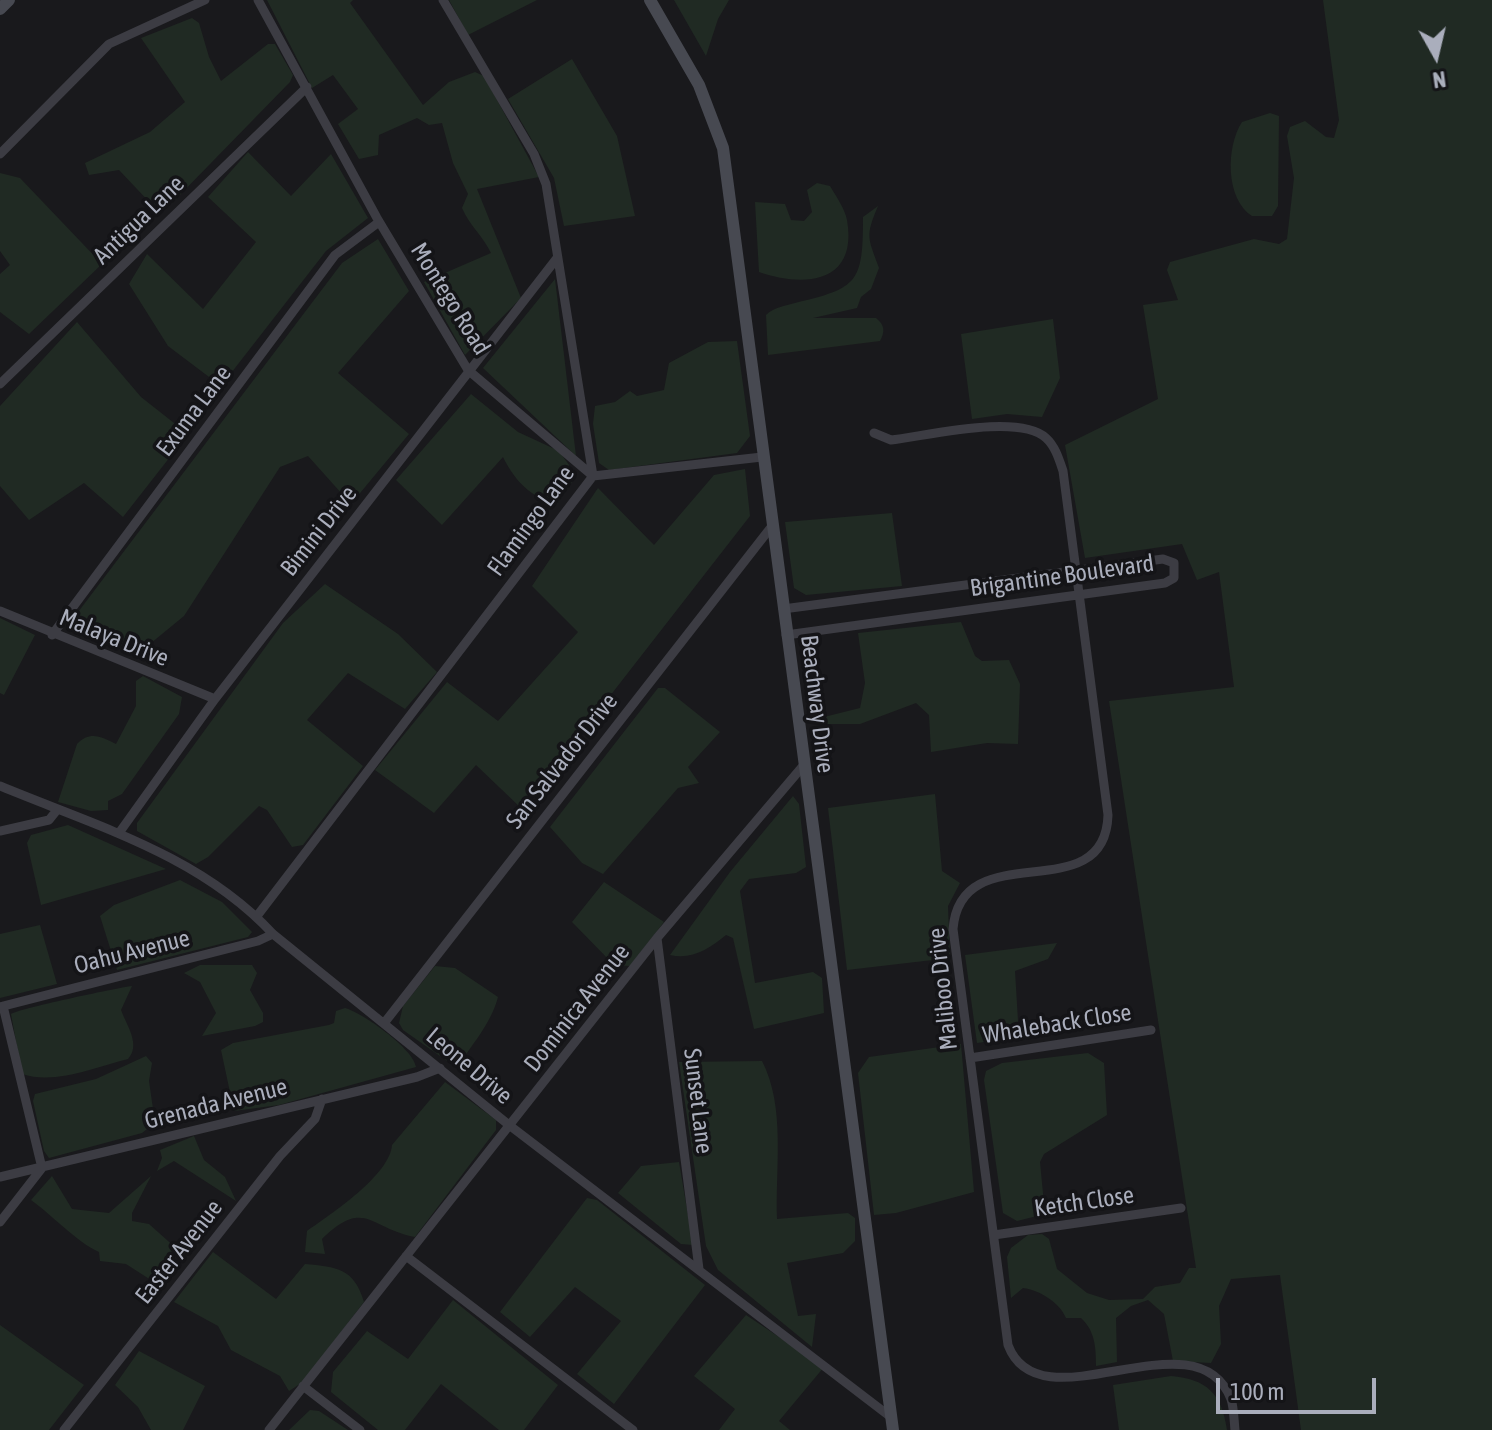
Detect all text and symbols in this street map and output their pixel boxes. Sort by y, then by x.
north arrow [1396,16,1476,96]
text: N [1431,66,1448,94]
street label: Antigua Lane [88,170,190,270]
street label: Montego Road [404,238,496,360]
street label: Exuma Lane [151,360,237,462]
street label: Flamingo Lane [481,460,581,582]
street label: Bimini Drive [275,480,363,582]
street label: Brigantine Boulevard [968,549,1156,603]
street label: Malaya Drive [55,603,173,673]
street label: Beachway Drive [794,633,840,775]
street label: San Salvador Drive [500,688,624,834]
street label: Oahu Avenue [71,924,193,980]
street label: Maliboo Drive [922,926,964,1052]
street label: Dominica Avenue [518,938,636,1078]
street label: Whaleback Close [981,998,1133,1050]
street label: Leone Drive [420,1022,518,1110]
street label: Sunset Lane [677,1047,719,1155]
street label: Grenada Avenue [142,1072,290,1136]
street label: Ketch Close [1032,1181,1136,1223]
street label: Easter Avenue [129,1194,229,1310]
scale bar [1220,1362,1380,1412]
text: 100 m [1230,1378,1284,1405]

